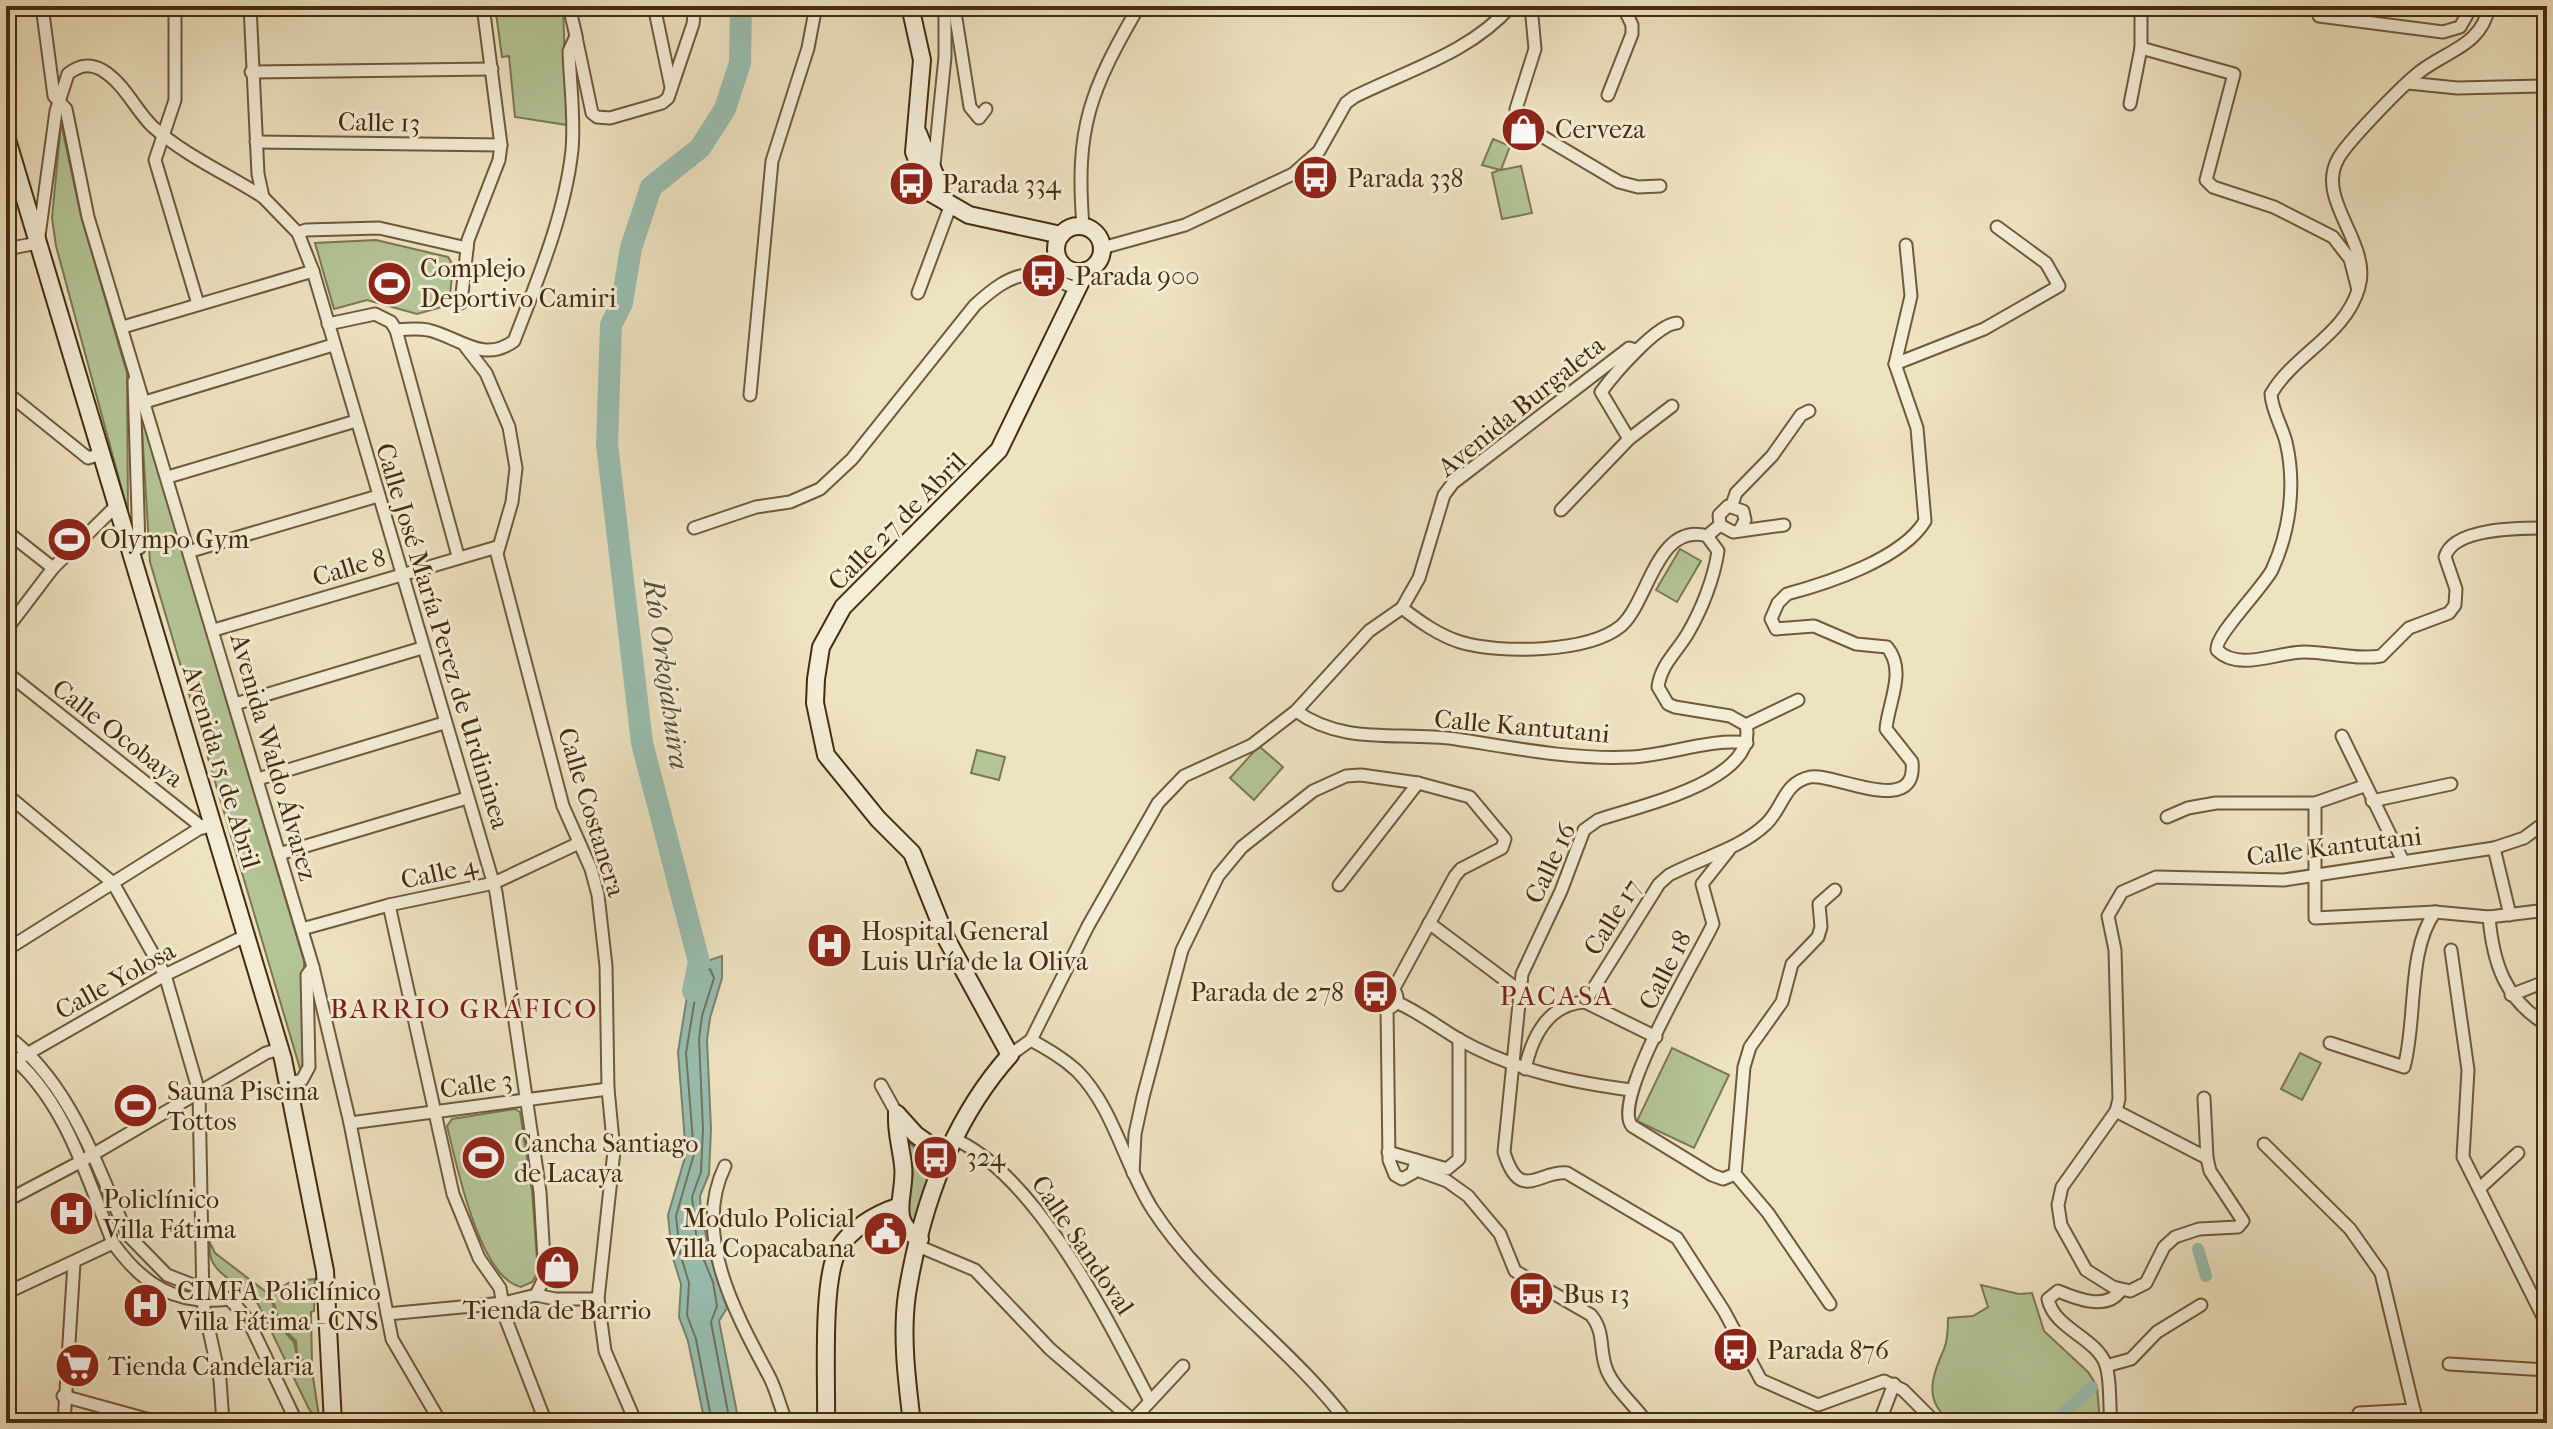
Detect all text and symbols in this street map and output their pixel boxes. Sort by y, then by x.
shop icon: Cerveza [1500,105,1548,153]
street label: Calle 13 [338,106,420,139]
place label: Cerveza [1555,114,1646,145]
bus stop icon: Parada 338 [1292,154,1340,202]
bus stop icon: Parada 334 [887,160,935,208]
place label: Parada 338 [1347,163,1464,194]
place label: Parada 334 [942,169,1062,200]
bus stop icon: Parada 900 [1020,252,1068,300]
place label: Complejo Deportivo Camiri [420,253,617,314]
sports icon: Complejo Deportivo Camiri [365,259,413,307]
place label: Parada 900 [1075,261,1200,292]
street label: Avenida Burgaleta [1431,329,1612,484]
street label: Calle José María Perez de Urdininea [369,440,516,834]
street label: Calle 27 de Abril [822,446,973,597]
sports icon: Olympo Gym [45,515,93,563]
place label: Olympo Gym [100,524,249,555]
street label: Calle 8 [309,542,390,593]
water label: Río Orkojahuira [637,575,696,771]
street label: Avenida Waldo Álvarez [223,629,325,884]
street label: Avenida 15 de Abril [176,661,267,872]
street label: Calle Ocobaya [46,673,190,795]
street label: Calle Kantutani [1433,703,1611,750]
street label: Calle Costanera [551,724,632,901]
street label: Calle 16 [1518,817,1583,908]
street label: Calle Kantutani [2245,820,2424,873]
street label: Calle 4 [398,849,481,896]
street label: Calle 17 [1577,873,1648,961]
place label: Hospital General Luis Uría de la Oliva [861,916,1089,977]
hospital icon: Hospital General Luis Uría de la Oliva [806,922,854,970]
street label: Calle 18 [1632,926,1698,1015]
street label: Calle Yolosa [50,934,181,1026]
bus stop icon: Parada de 278 [1351,968,1399,1016]
place label: Parada de 278 [1190,977,1344,1008]
district label: PACASA [1499,979,1615,1012]
district label: BARRIO GRÁFICO [330,992,598,1025]
street label: Calle 3 [438,1064,514,1105]
place label: Sauna Piscina Tottos [167,1076,320,1137]
sports icon: Sauna Piscina Tottos [112,1082,160,1130]
place label: Cancha Santiago de Lacaya [514,1128,698,1189]
bus stop icon: 324 [911,1133,959,1181]
sports icon: Cancha Santiago de Lacaya [459,1134,507,1182]
place label: 324 [966,1142,1006,1173]
street label: Calle Sandoval [1025,1170,1141,1321]
place label: Policlínico Villa Fátima [102,1184,237,1245]
hospital icon: Policlínico Villa Fátima [48,1190,96,1238]
place label: Modulo Policial Villa Copacabana [664,1203,856,1264]
public building icon: Modulo Policial Villa Copacabana [862,1209,910,1257]
shop icon: Tienda de Barrio [533,1243,581,1291]
bus stop icon: Bus 13 [1508,1270,1556,1318]
place label: CIMFA Policlínico Villa Fátima - CNS [176,1276,381,1337]
place label: Bus 13 [1563,1279,1630,1310]
hospital icon: CIMFA Policlínico Villa Fátima - CNS [122,1282,170,1330]
place label: Tienda de Barrio [463,1295,651,1326]
bus stop icon: Parada 876 [1712,1326,1760,1374]
place label: Parada 876 [1767,1335,1890,1366]
supermarket icon: Tienda Candelaria [53,1342,101,1390]
place label: Tienda Candelaria [108,1351,314,1382]

